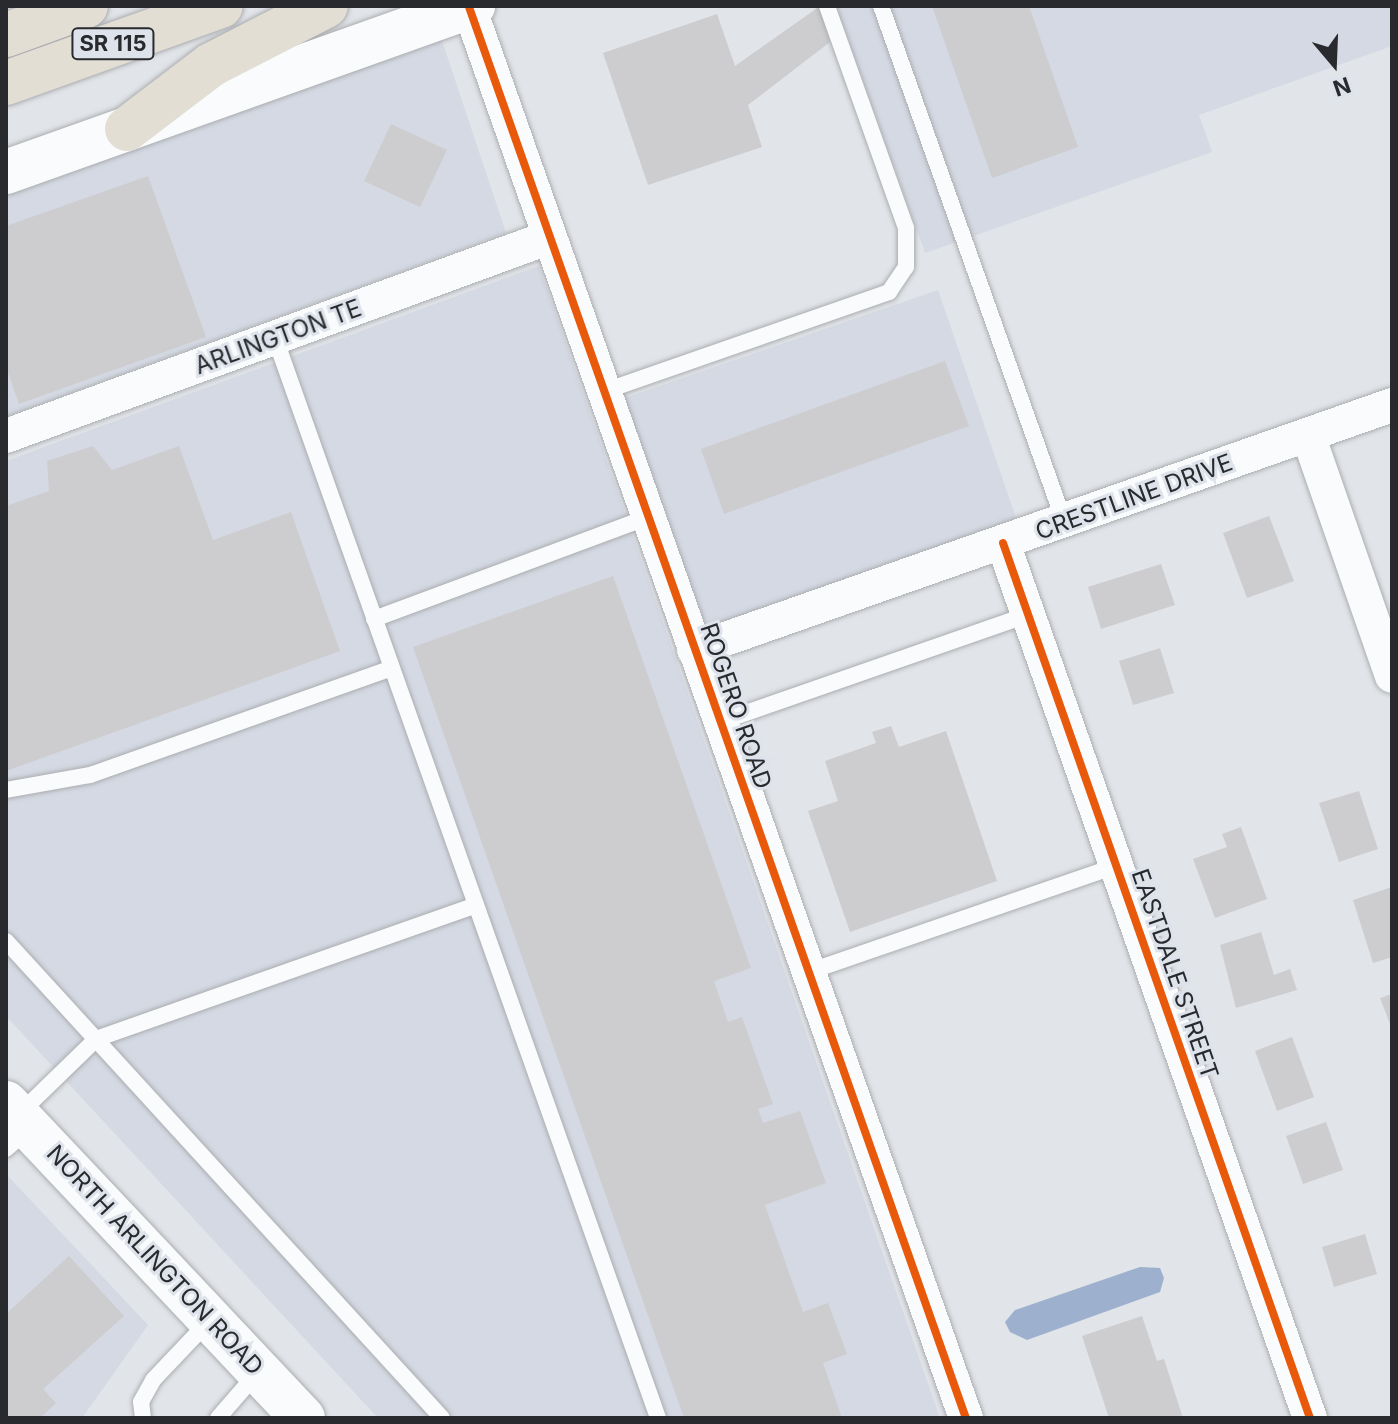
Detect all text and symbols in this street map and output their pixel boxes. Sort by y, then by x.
north arrow [1294,24,1374,104]
road number: SR 115 [71,26,155,62]
text: N [1330,72,1354,102]
street label: ARLINGTON TE [191,294,365,380]
street label: CRESTLINE DRIVE [1031,448,1237,546]
street label: ROGERO ROAD [694,619,778,793]
street label: EASTDALE STREET [1126,865,1224,1083]
street label: NORTH ARLINGTON ROAD [41,1139,269,1381]

